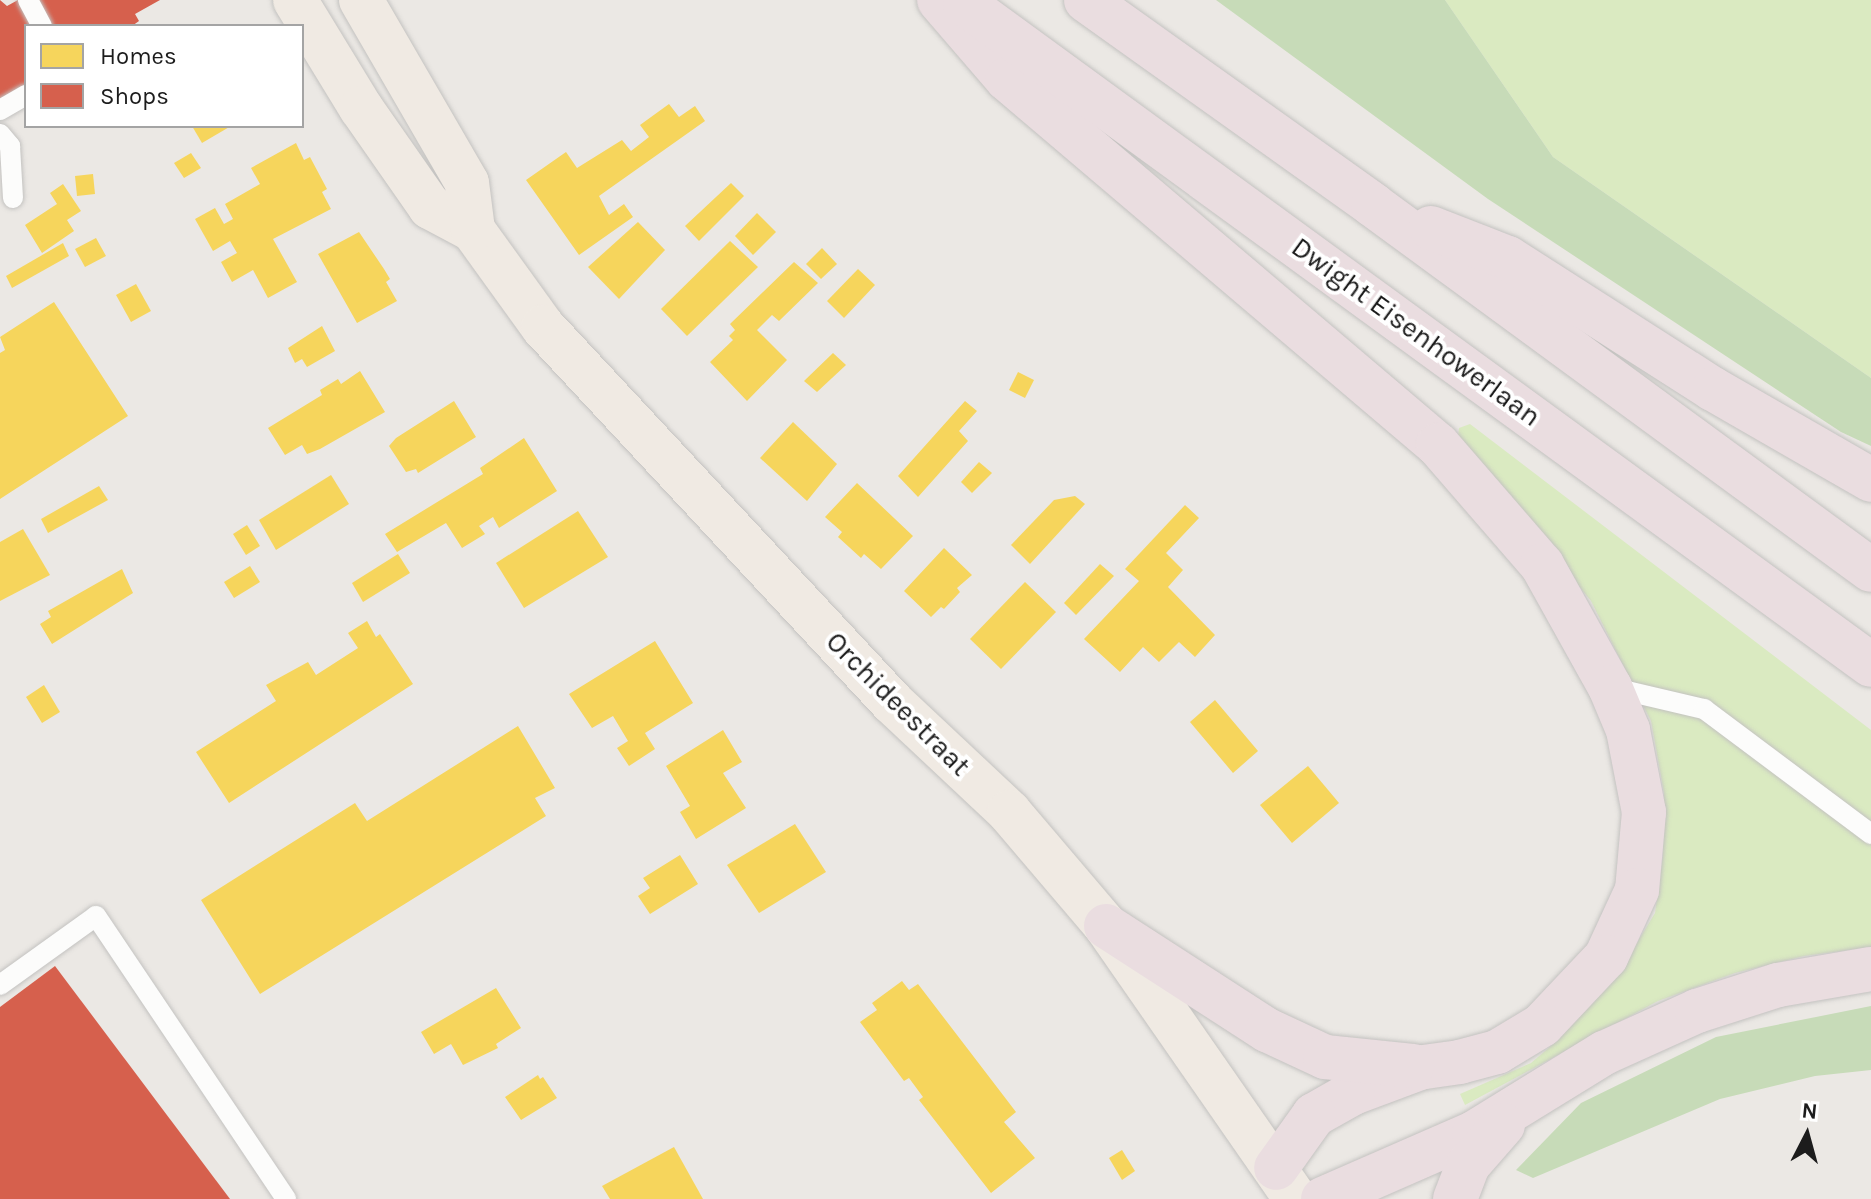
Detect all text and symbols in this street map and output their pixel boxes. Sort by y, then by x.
legend [24,24,304,128]
text: Homes [100,42,177,70]
text: Shops [100,82,169,110]
street label: Dwight Eisenhowerlaan [1285,230,1547,434]
street label: Orchideestraat [819,625,977,783]
north arrow [1767,1095,1847,1175]
text: N [1800,1097,1819,1125]

